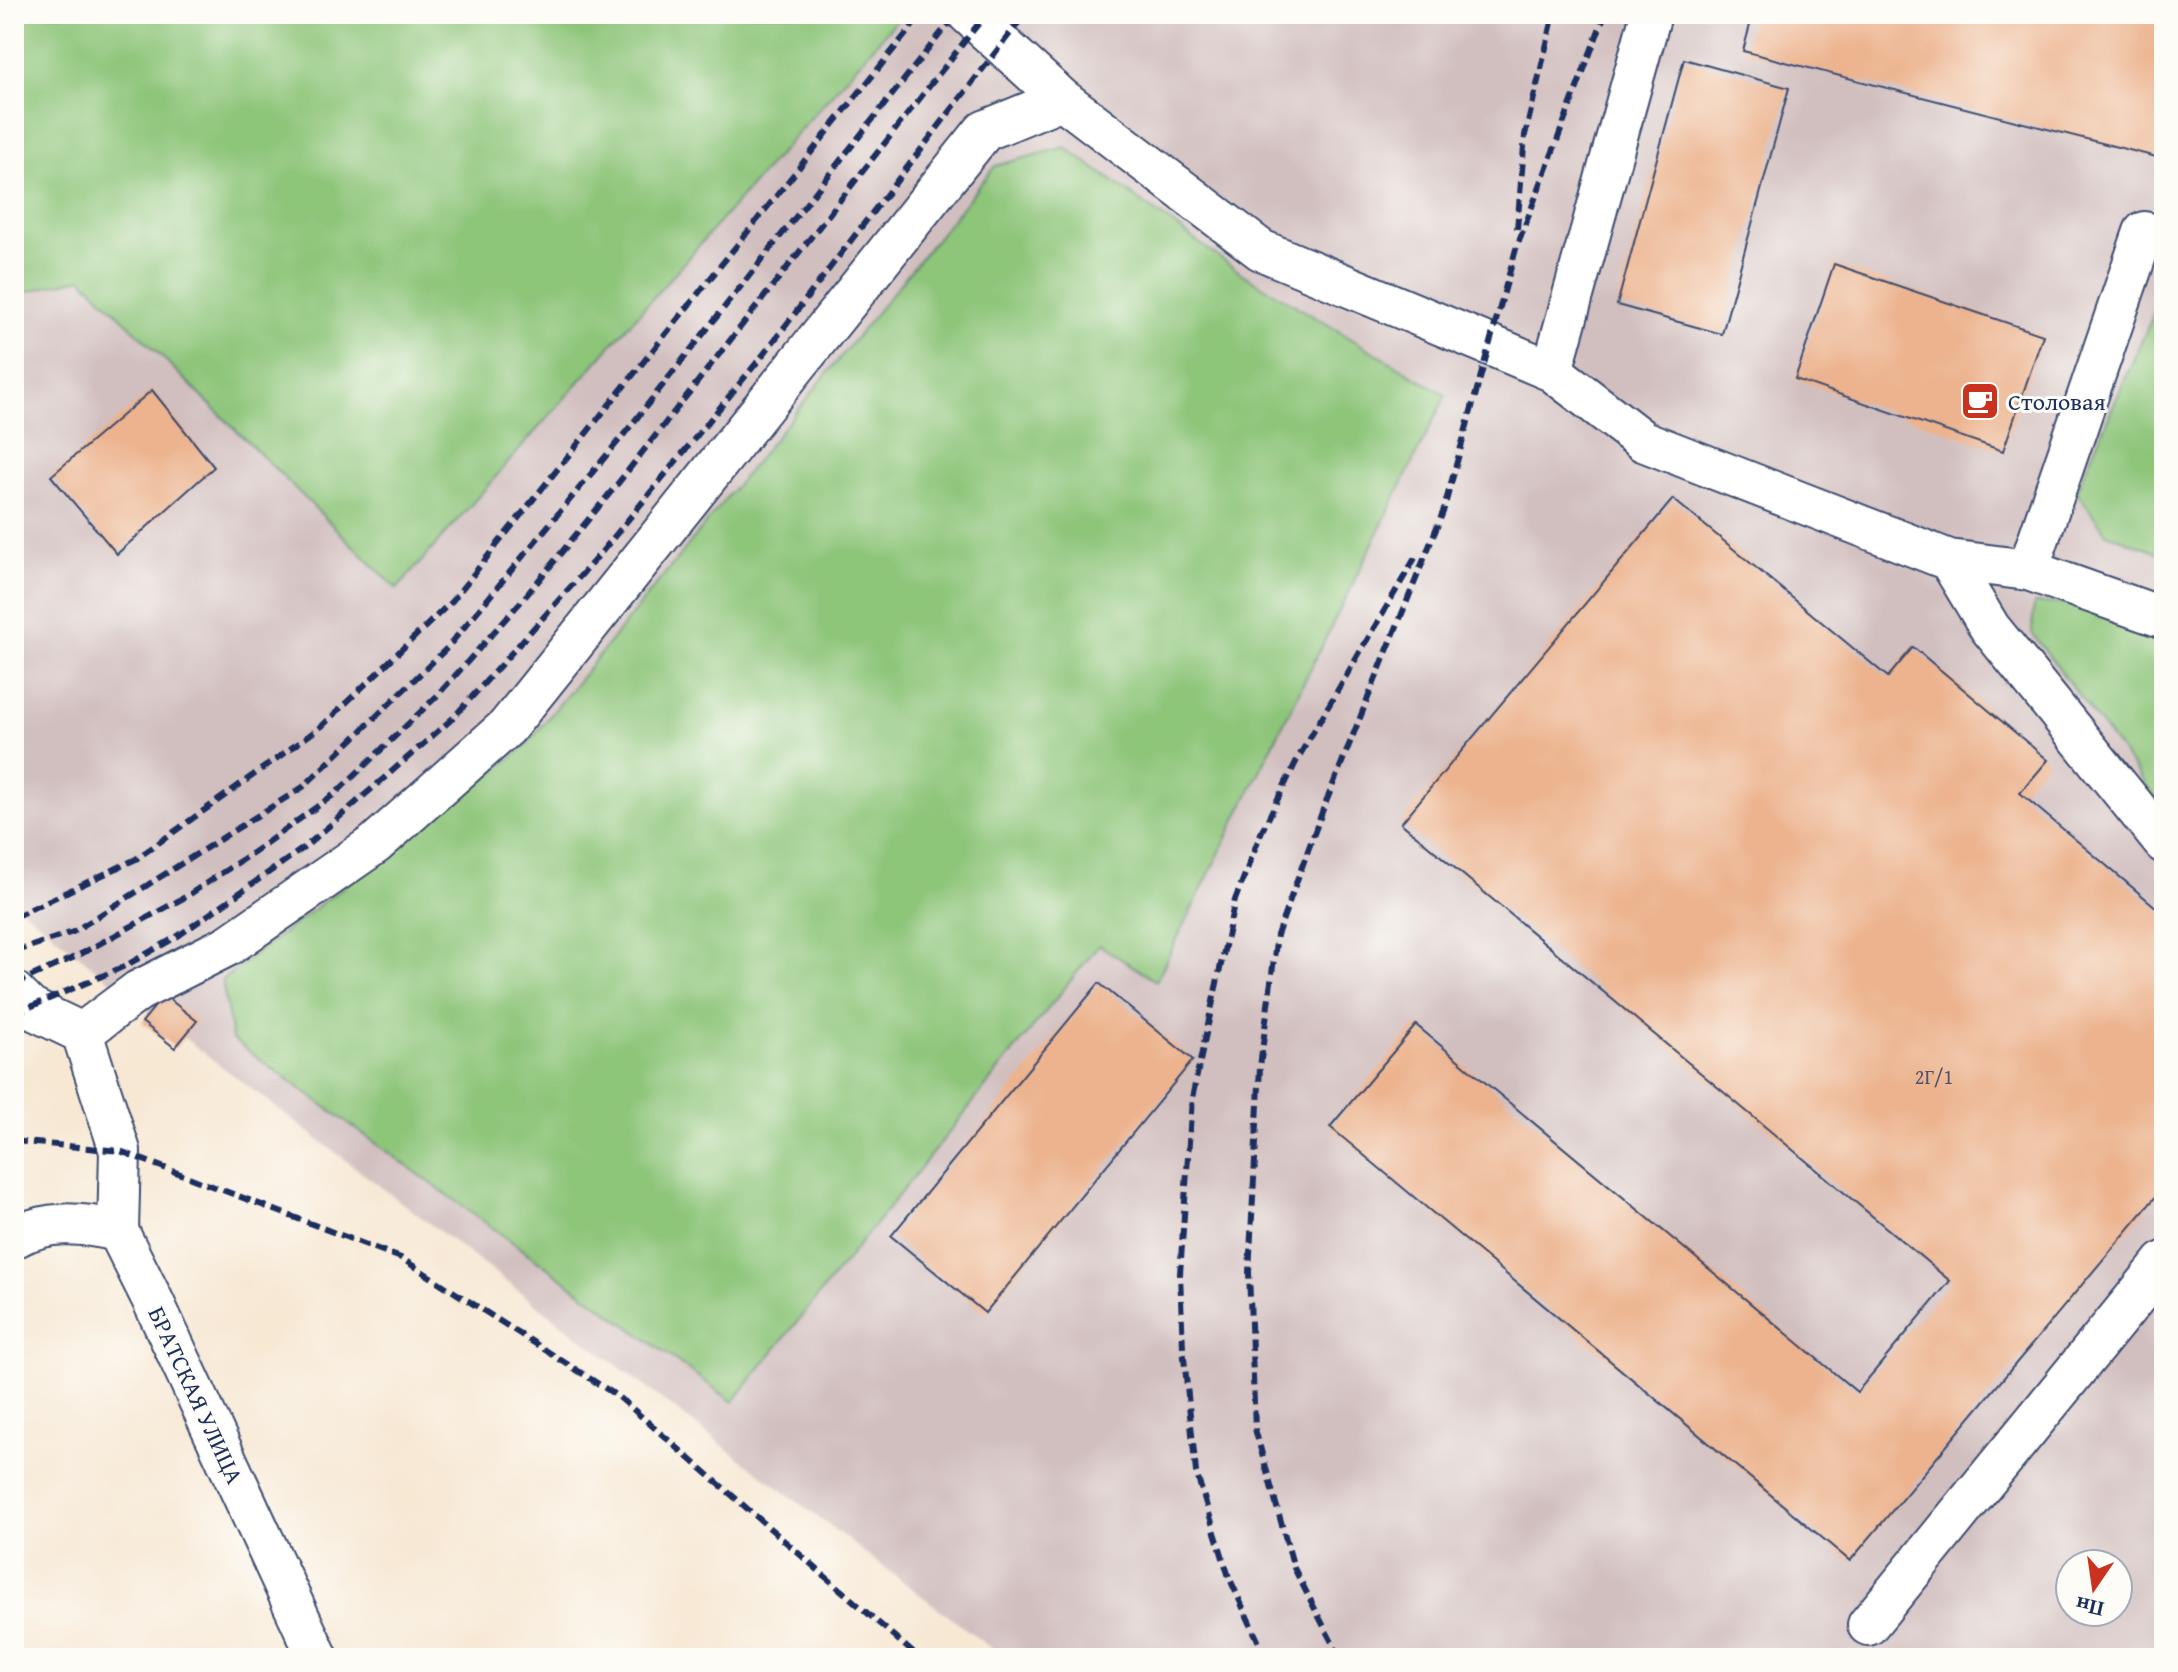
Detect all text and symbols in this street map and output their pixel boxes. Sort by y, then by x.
cafe icon: Столовая [1959,380,2001,422]
place label: Столовая [2008,384,2106,419]
house number: 2Г/1 [1915,1062,1953,1091]
street label: БРАТСКАЯ УЛИЦА [140,1300,253,1490]
north arrow [2054,1548,2134,1628]
text: Пн [2072,1589,2107,1626]

